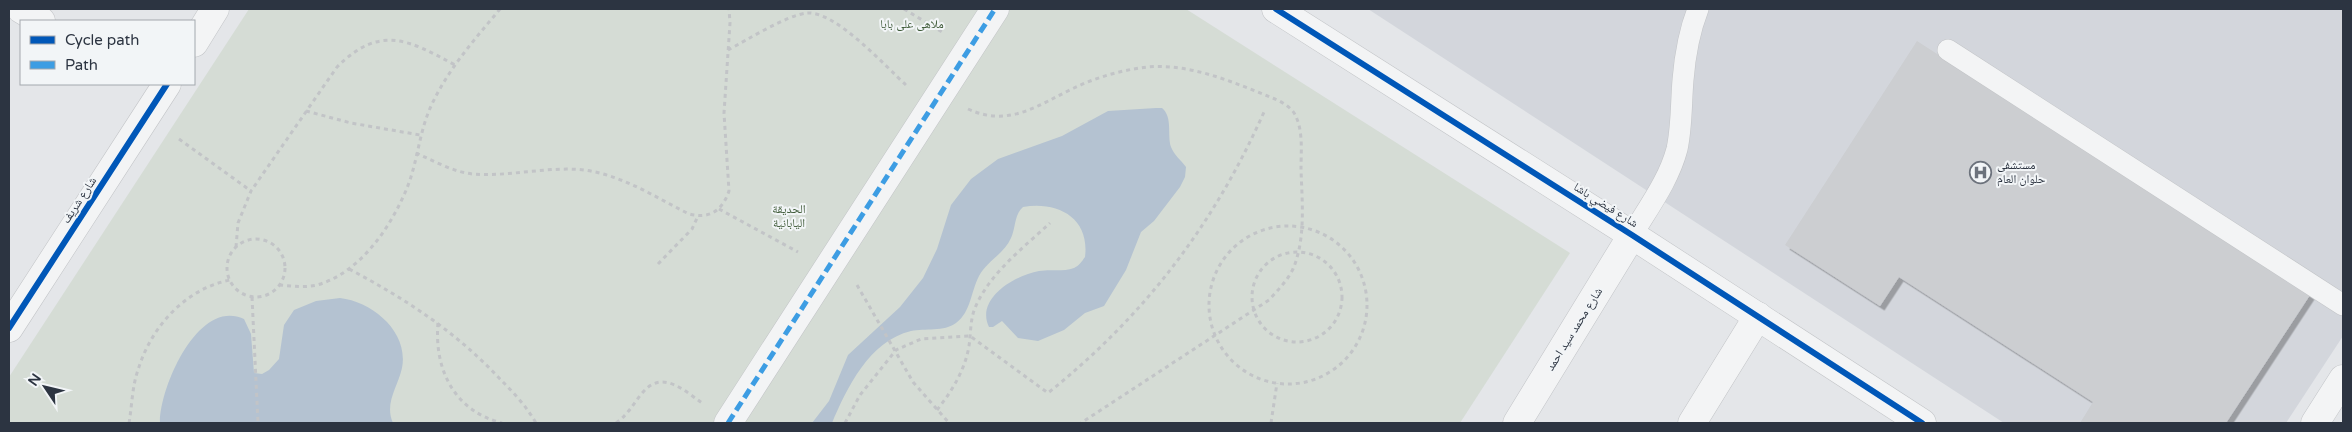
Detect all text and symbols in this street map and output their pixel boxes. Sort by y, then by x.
park label: ملاهى على بابا [880,17,944,31]
legend [20,20,195,85]
text: Cycle path [65,31,139,49]
text: Path [65,56,98,74]
place label: مستشفى حلوان العام [1997,158,2046,187]
hospital icon: مستشفى حلوان العام [1969,160,1993,184]
street label: شارع شريف [59,174,100,226]
street label: شارع فيضي باشا [1570,180,1641,233]
park label: الحديقة اليابانية [772,202,806,230]
street label: شارع محمد سيد احمد [1543,285,1606,374]
north arrow [20,362,70,412]
text: N [25,370,45,389]

